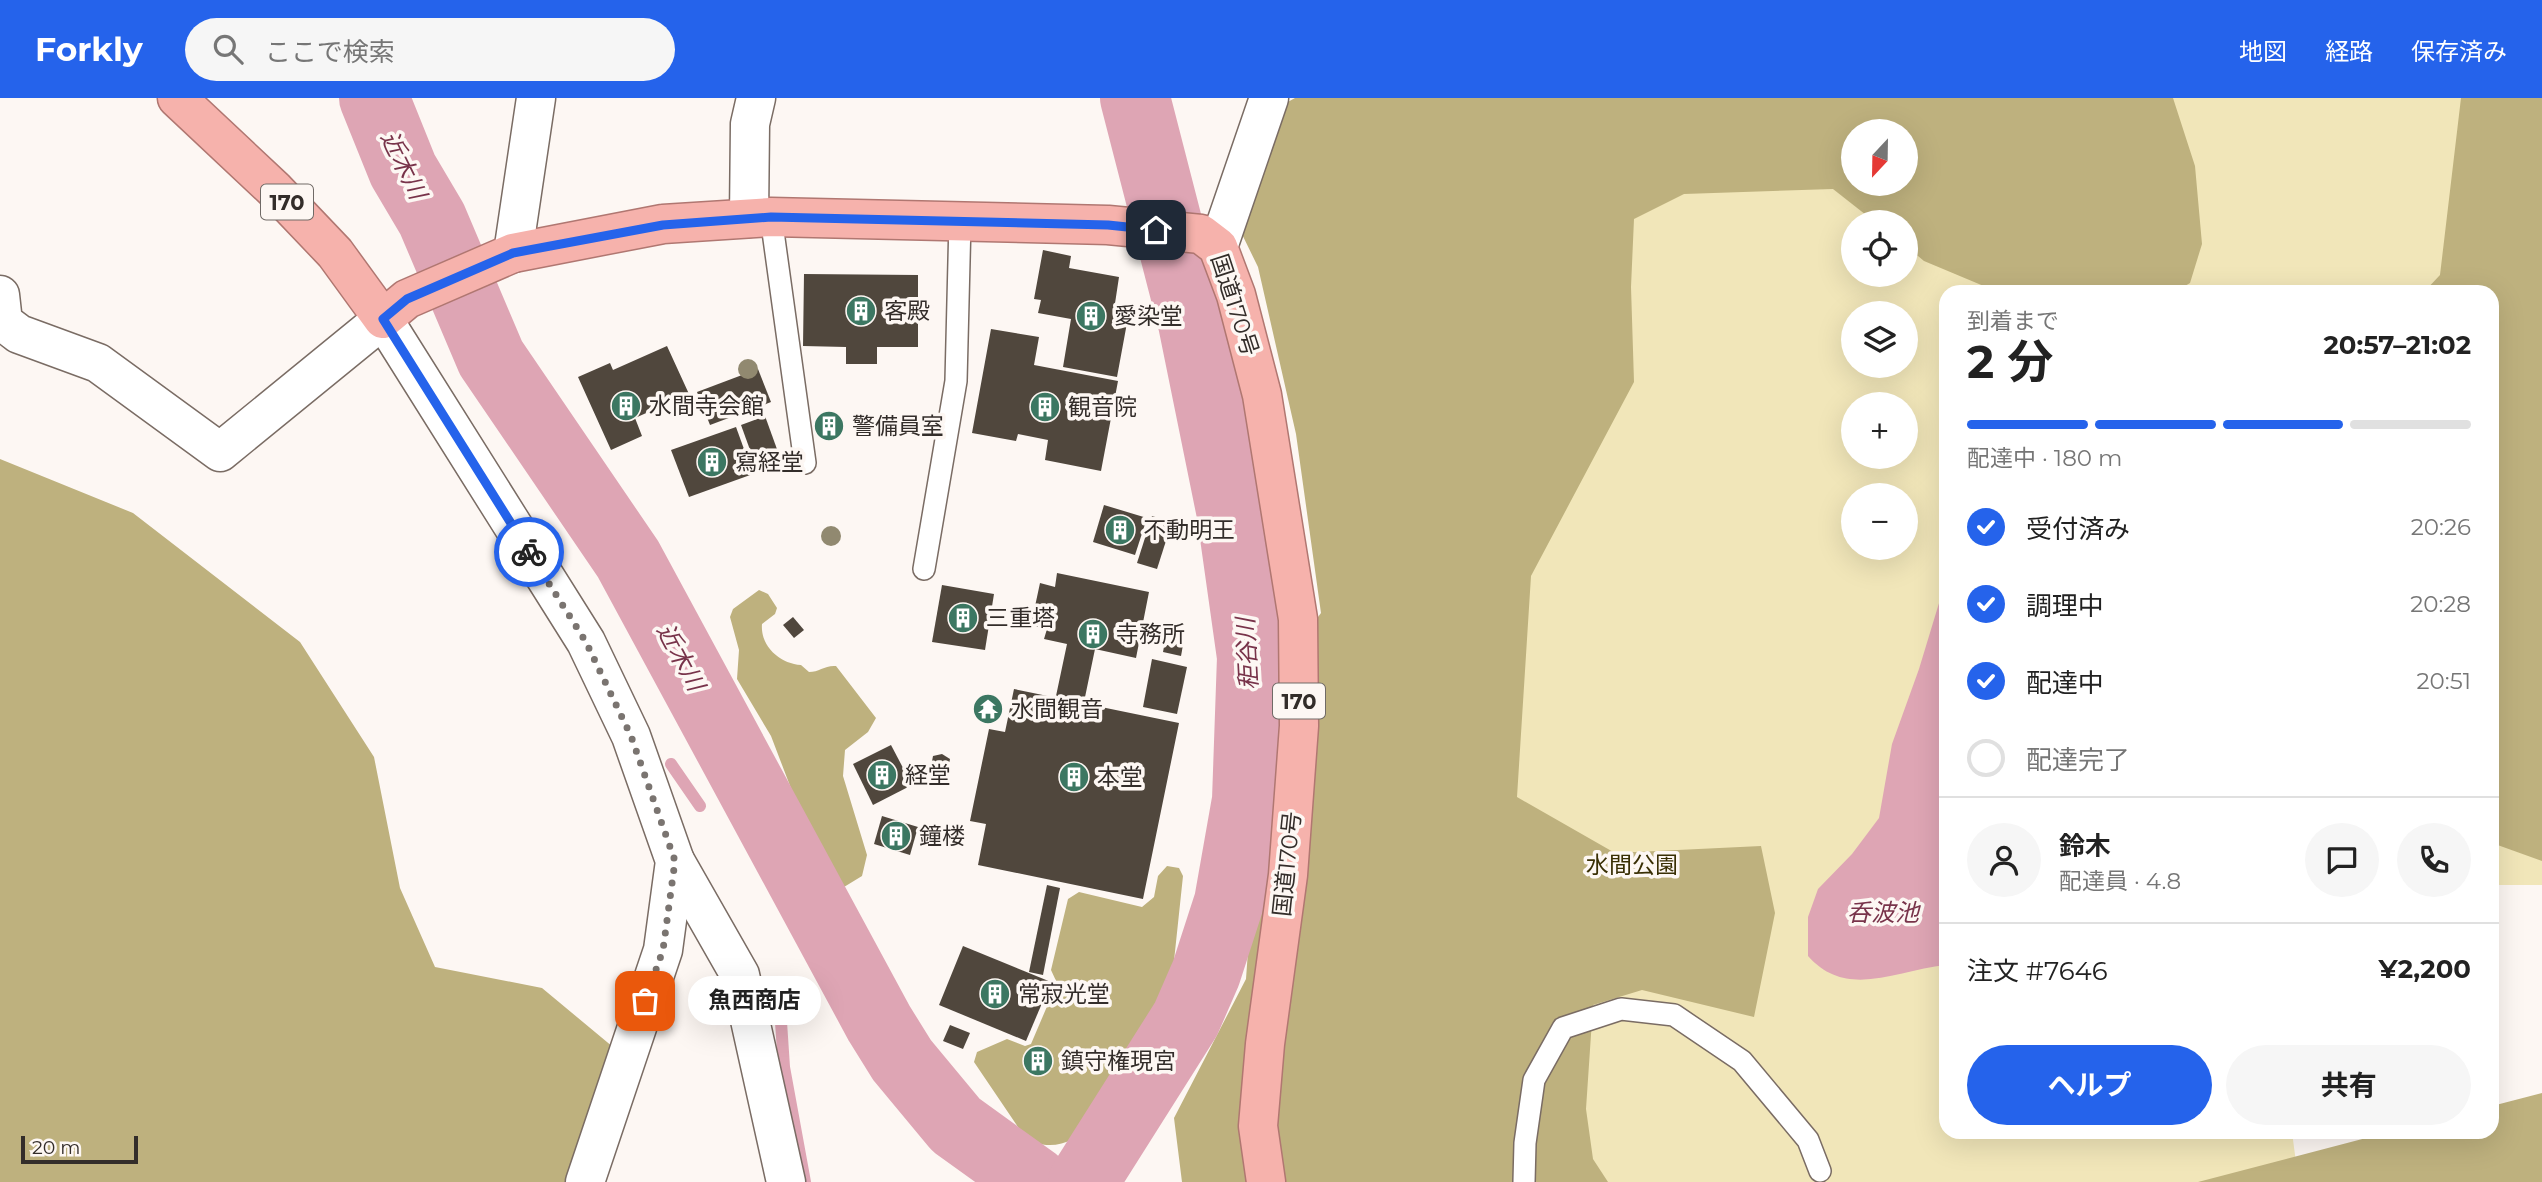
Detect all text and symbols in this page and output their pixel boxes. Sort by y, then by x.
search box [185,18,675,81]
text: Forkly [35,29,143,69]
icon: search [209,30,247,68]
text: ここで検索 [265,36,395,68]
text: 地図 [2239,37,2287,66]
text: 経路 [2325,37,2373,66]
text: 保存済み [2411,37,2507,66]
north arrow [1841,119,1918,196]
map controls [1841,119,1918,560]
water label: 近木川 [375,126,434,206]
road number: 170 [261,184,313,220]
pin [1126,200,1186,260]
button: locate [1841,210,1918,287]
icon: home [1137,211,1175,249]
street label: 国道170号 [1205,250,1265,360]
building icon: 客殿 [844,294,878,328]
place label: 客殿 [884,297,930,325]
building icon: 愛染堂 [1074,299,1108,333]
button: layers [1841,301,1918,378]
place label: 愛染堂 [1114,302,1183,330]
text: 到着まで [1967,307,2059,335]
text: 20:57–21:02 [2323,329,2471,361]
text: 2 分 [1967,333,2053,390]
building icon: 水間寺会館 [609,389,643,423]
building icon: 観音院 [1028,390,1062,424]
place label: 水間寺会館 [649,392,764,420]
button: + [1841,392,1918,469]
place label: 観音院 [1068,393,1137,421]
building icon: 警備員室 [812,409,846,443]
place label: 警備員室 [852,412,944,440]
text: 配達中 · 180 m [1967,444,2122,472]
building icon: 寫経堂 [695,445,729,479]
place label: 寫経堂 [735,448,804,476]
button: − [1841,483,1918,560]
icon: check [1967,508,2005,546]
building icon: 不動明王 [1103,513,1137,547]
text: 受付済み [2026,513,2130,545]
text: 20:26 [2411,513,2471,541]
place label: 不動明王 [1143,516,1235,544]
courier [494,517,564,587]
icon: bike [510,533,548,571]
icon: check [1967,585,2005,623]
text: 調理中 [2026,590,2104,622]
text: 20:28 [2410,590,2471,618]
building icon: 三重塔 [946,601,980,635]
place label: 三重塔 [986,604,1055,632]
water label: 秬谷川 [1230,614,1263,691]
building icon: 寺務所 [1076,617,1110,651]
water label: 近木川 [651,618,712,698]
place label: 寺務所 [1116,620,1185,648]
icon: check [1967,662,2005,700]
text: 配達中 [2026,667,2104,699]
text: 20:51 [2417,667,2471,695]
road number: 170 [1273,684,1325,718]
temple icon: 水間観音 [971,692,1005,726]
place label: 水間観音 [1011,695,1103,723]
text: 配達完了 [2026,744,2130,776]
building icon: 経堂 [865,758,899,792]
building icon: 本堂 [1057,760,1091,794]
place label: 経堂 [905,761,951,789]
place label: 本堂 [1097,763,1143,791]
street label: 国道170号 [1268,810,1306,918]
building icon: 鐘楼 [879,819,913,853]
place label: 鐘楼 [919,822,965,850]
button: person [1967,823,2041,897]
button: chat [2305,823,2379,897]
button: phone [2397,823,2471,897]
text: 鈴木 [2059,830,2111,862]
park label: 水間公園 [1586,851,1678,879]
text: 配達員 · 4.8 [2059,867,2181,895]
water label: 呑波池 [1847,898,1921,927]
text: ¥2,200 [2379,953,2471,985]
text: 注文 #7646 [1967,955,2108,987]
pin [615,971,675,1031]
callout: 魚西商店 [687,976,820,1026]
building icon: 常寂光堂 [978,977,1012,1011]
place label: 常寂光堂 [1018,980,1110,1008]
icon: bag [626,982,664,1020]
text: 魚西商店 [709,986,801,1014]
building icon: 鎮守権現宮 [1021,1044,1055,1078]
button: ヘルプ [1967,1045,2212,1125]
button: 共有 [2226,1045,2471,1125]
place label: 鎮守権現宮 [1061,1047,1176,1075]
scale bar [21,1133,138,1165]
text: 20 m [32,1136,80,1159]

